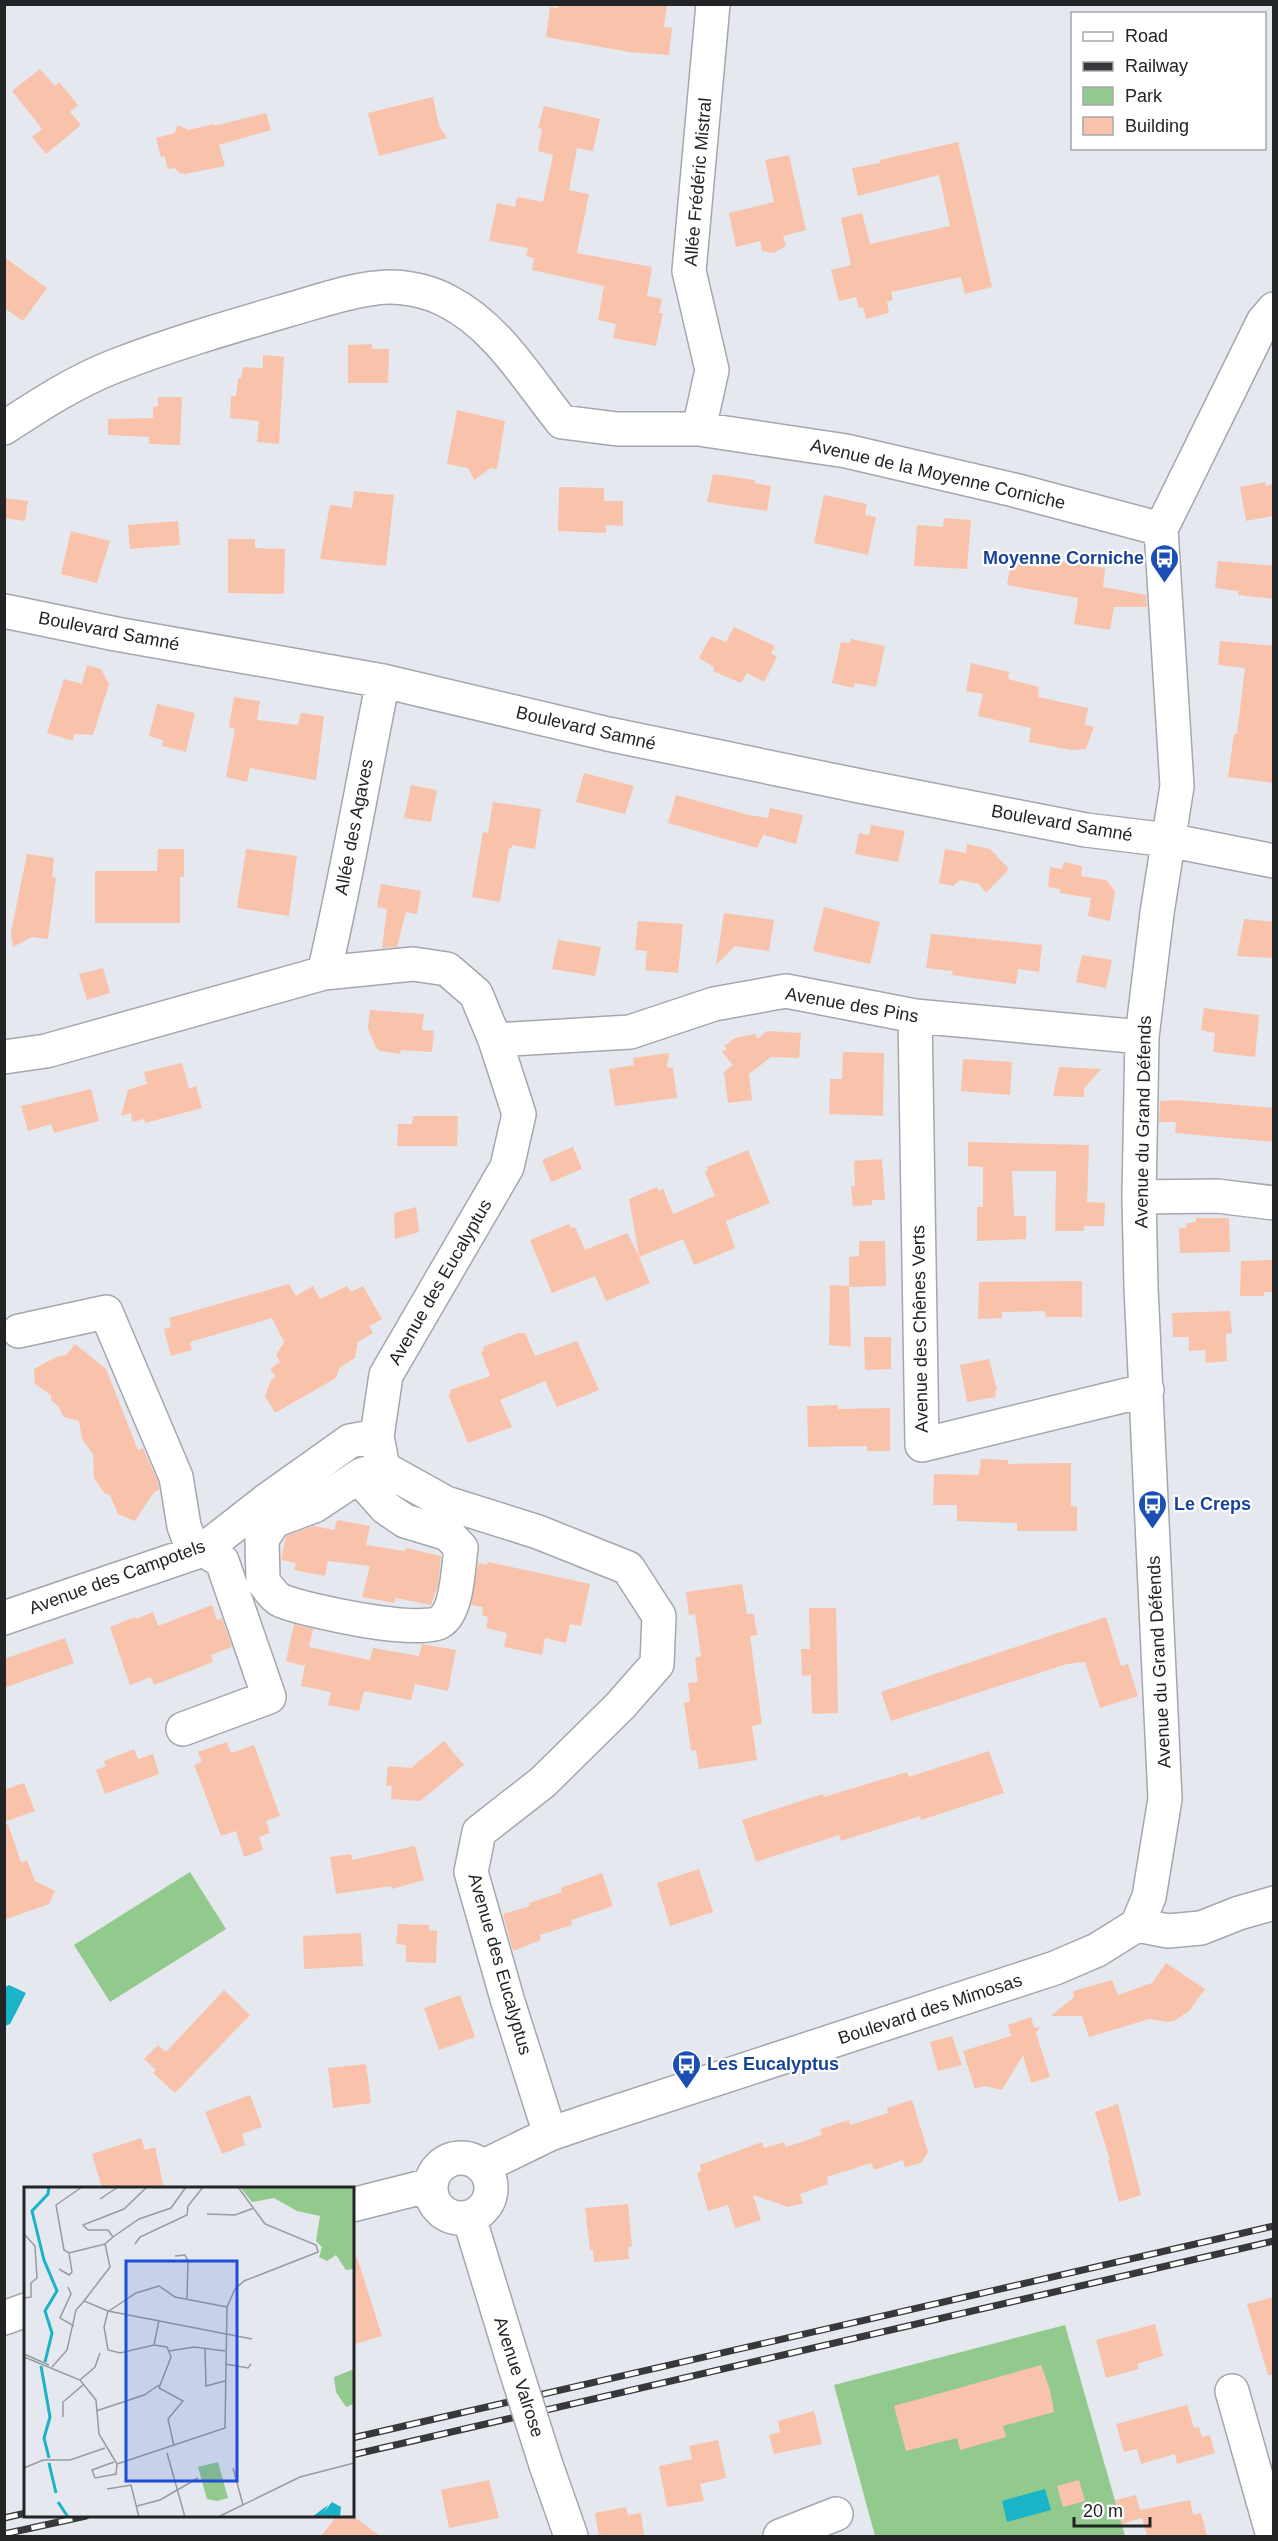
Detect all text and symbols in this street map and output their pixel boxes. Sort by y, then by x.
legend [1071,12,1266,150]
text: Road [1125,26,1168,46]
text: Railway [1125,56,1188,76]
text: Park [1125,86,1163,106]
street label: Allée Frédéric Mistral [681,97,715,267]
text: Building [1125,116,1189,136]
street label: Avenue de la Moyenne Corniche [809,435,1067,513]
bus stop icon: Moyenne Corniche [1149,542,1181,584]
place label: Moyenne Corniche [983,548,1144,568]
street label: Boulevard Samné [37,608,181,654]
street label: Boulevard Samné [514,702,658,754]
street label: Allée des Agaves [331,757,377,897]
street label: Boulevard Samné [990,801,1134,845]
street label: Avenue des Pins [784,983,920,1027]
street label: Avenue du Grand Défends [1131,1015,1155,1229]
street label: Avenue des Eucalyptus [384,1196,496,1368]
street label: Avenue des Chênes Verts [908,1225,932,1433]
bus stop icon: Le Creps [1137,1488,1169,1530]
place label: Le Creps [1174,1494,1251,1514]
street label: Avenue des Campotels [26,1536,208,1618]
street label: Avenue du Grand Défends [1143,1555,1175,1769]
street label: Avenue des Eucalyptus [465,1871,535,2057]
street label: Boulevard des Mimosas [836,1970,1024,2048]
bus stop icon: Les Eucalyptus [670,2048,702,2090]
place label: Les Eucalyptus [707,2054,839,2074]
inset map [24,2187,354,2517]
street label: Avenue Valrose [490,2314,548,2440]
scale bar [1074,2490,1150,2528]
text: 20 m [1083,2501,1123,2521]

